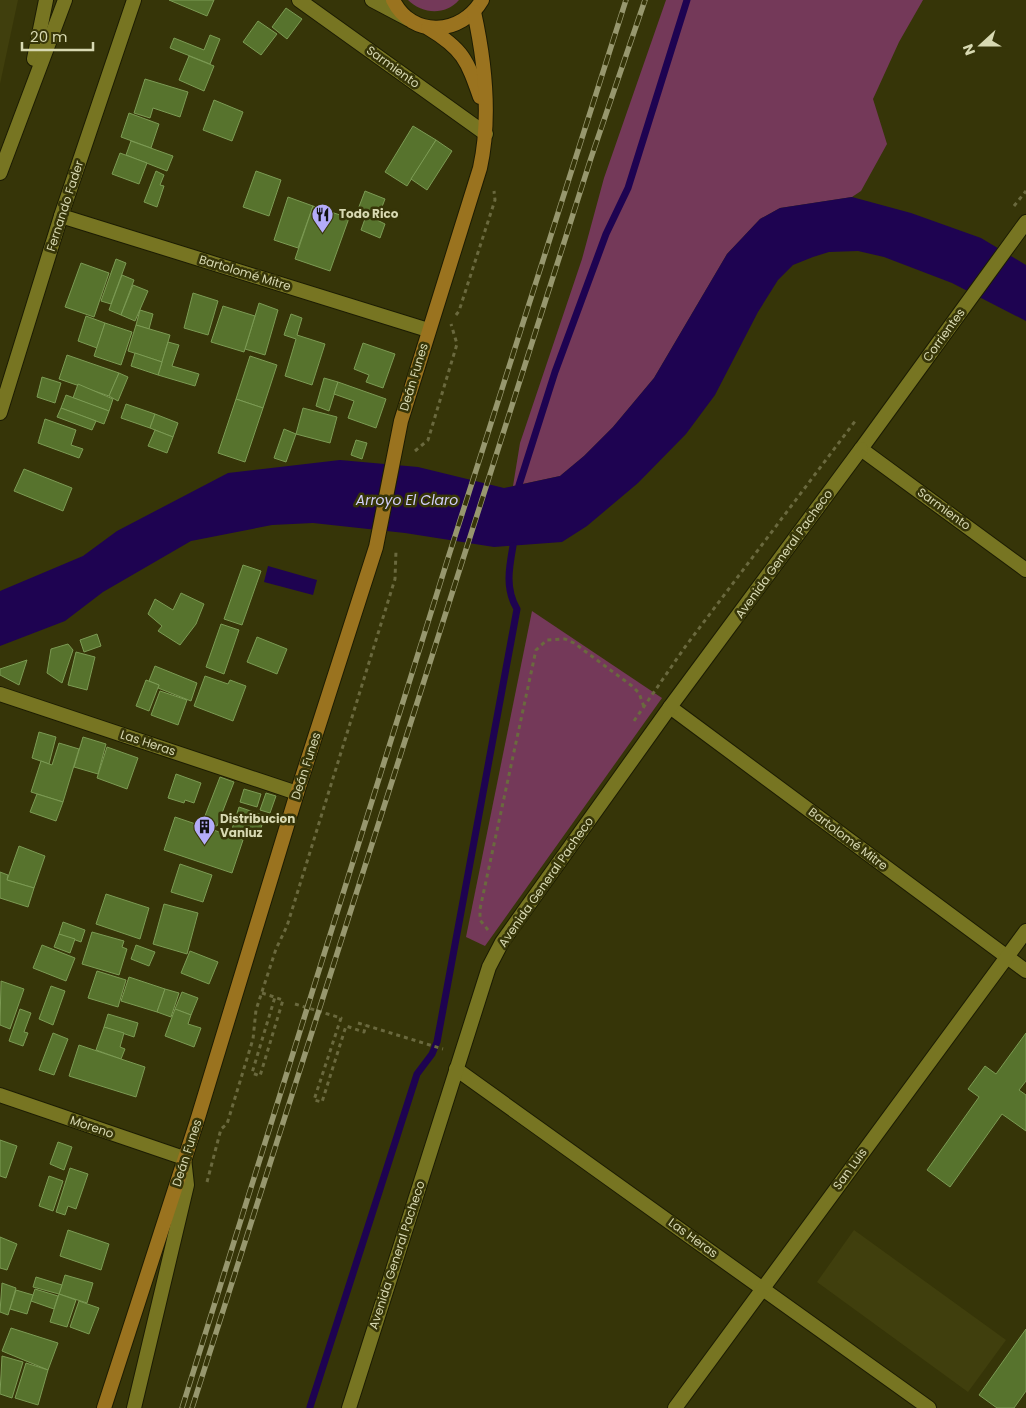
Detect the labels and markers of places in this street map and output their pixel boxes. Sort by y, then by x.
restaurant icon: Todo Rico [311,202,335,233]
place label: Todo Rico [339,205,399,222]
place label: Distribucion Vanluz [220,810,295,841]
building icon: Distribucion Vanluz [192,814,216,845]

